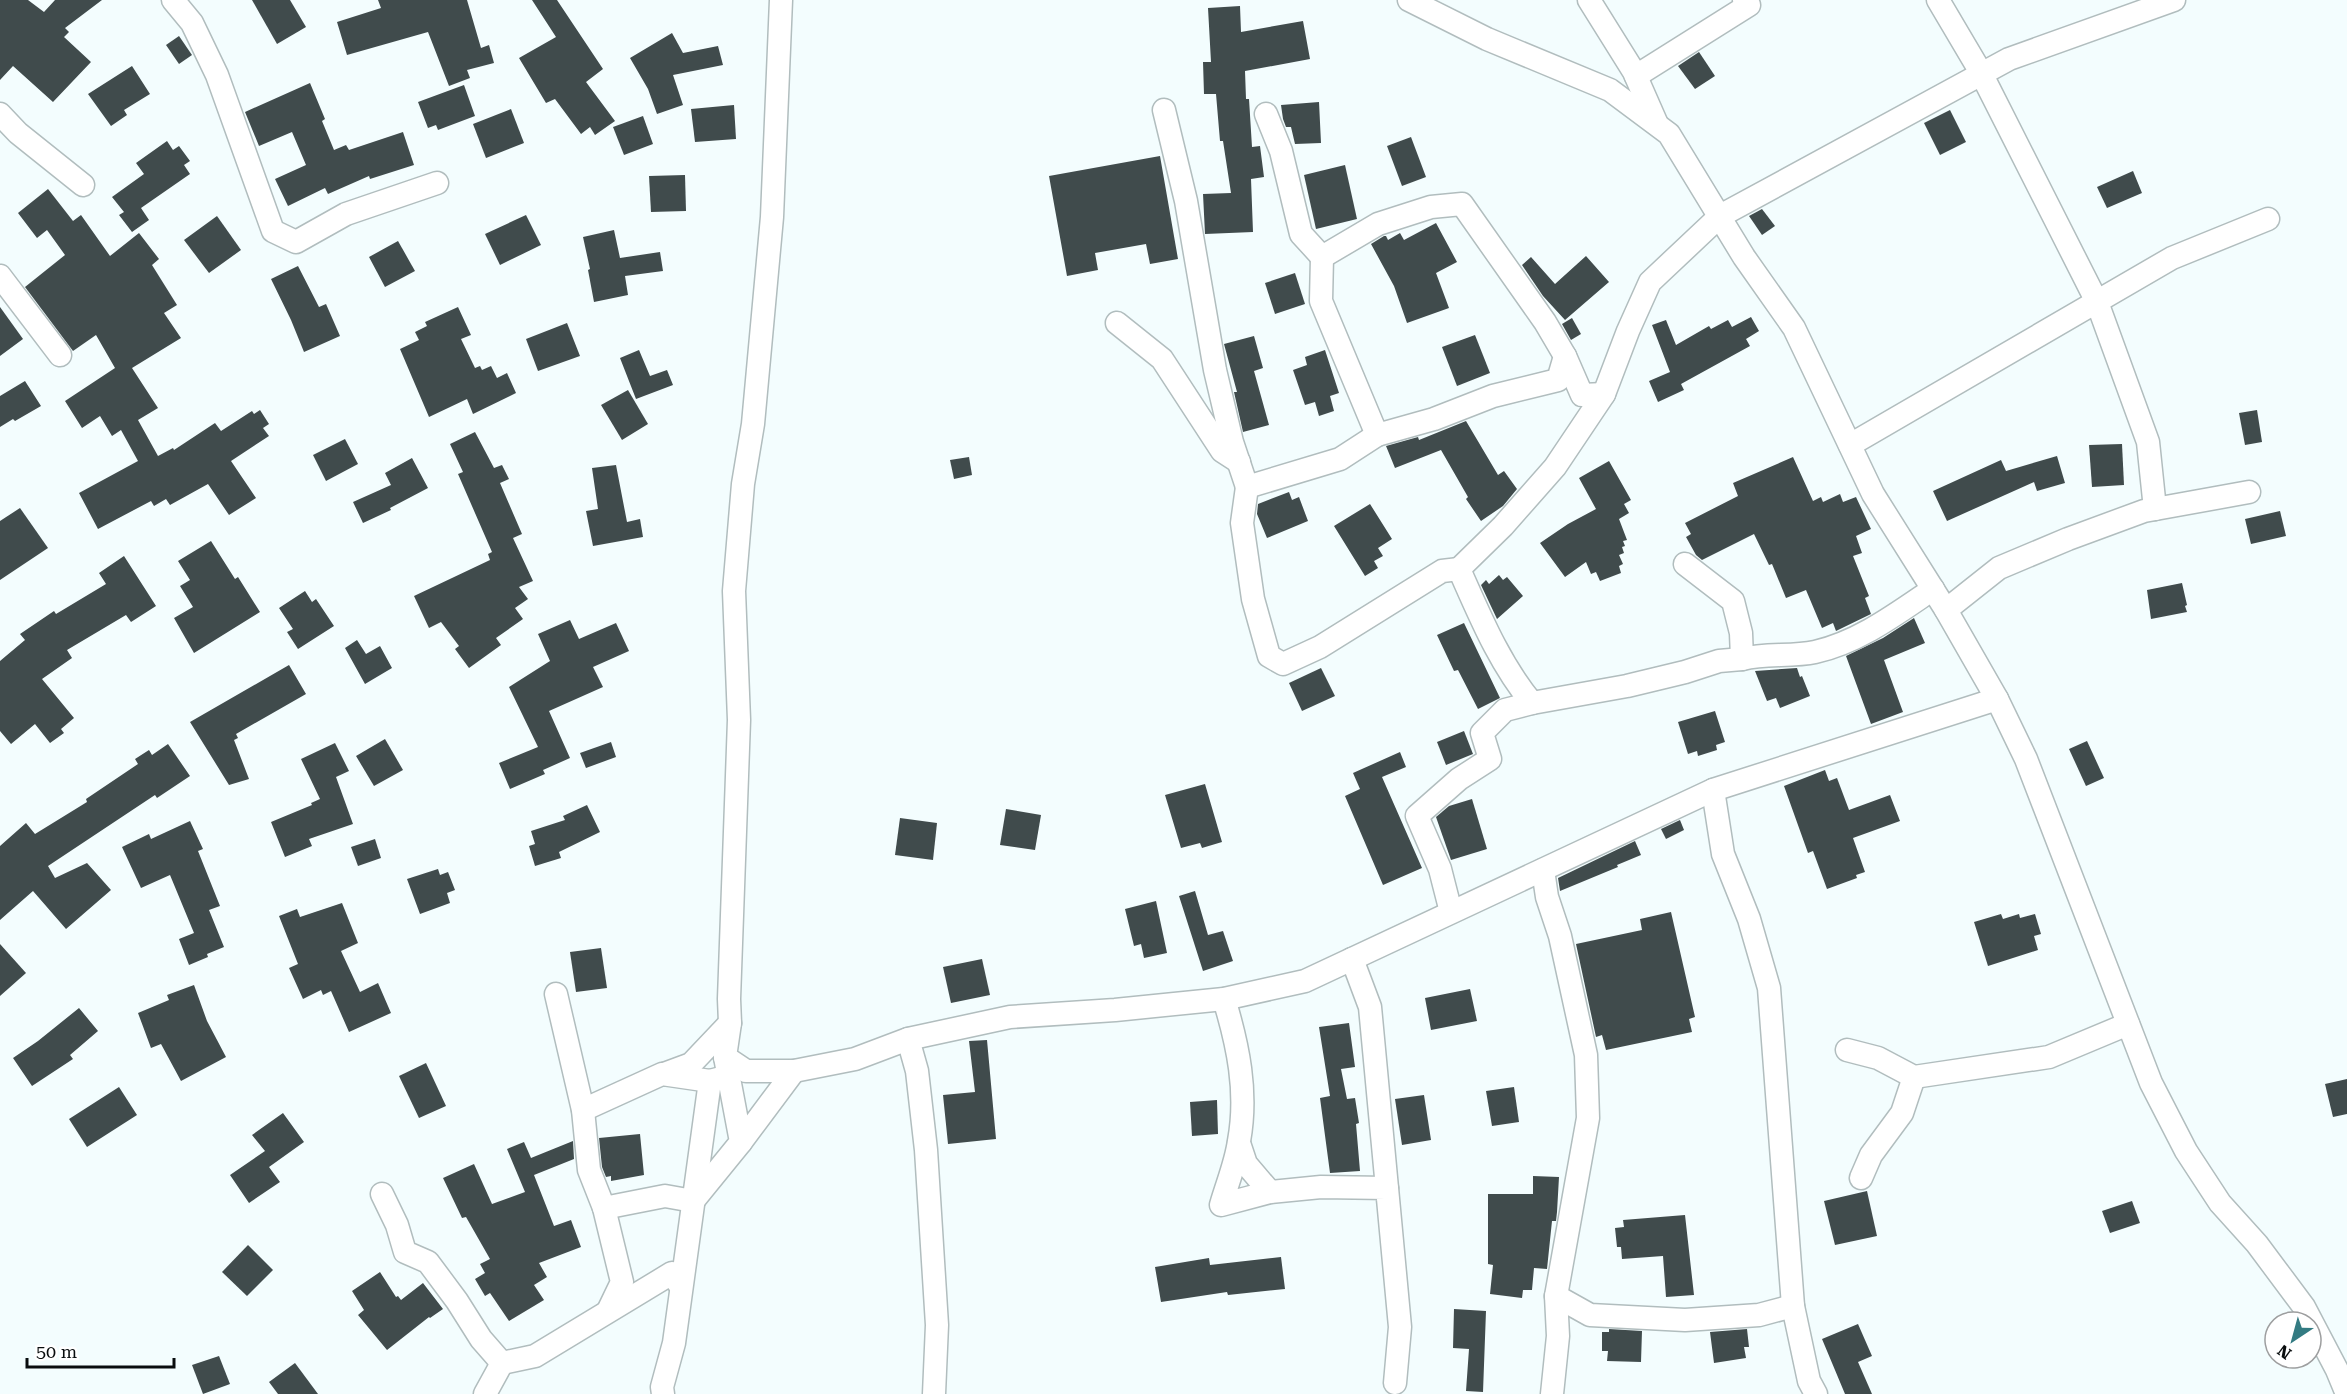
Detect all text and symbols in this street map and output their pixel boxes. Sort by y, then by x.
north arrow [2263,1310,2323,1370]
scale bar [27,1331,174,1369]
text: N [2274,1340,2295,1363]
text: 50 m [36,1341,77,1362]

